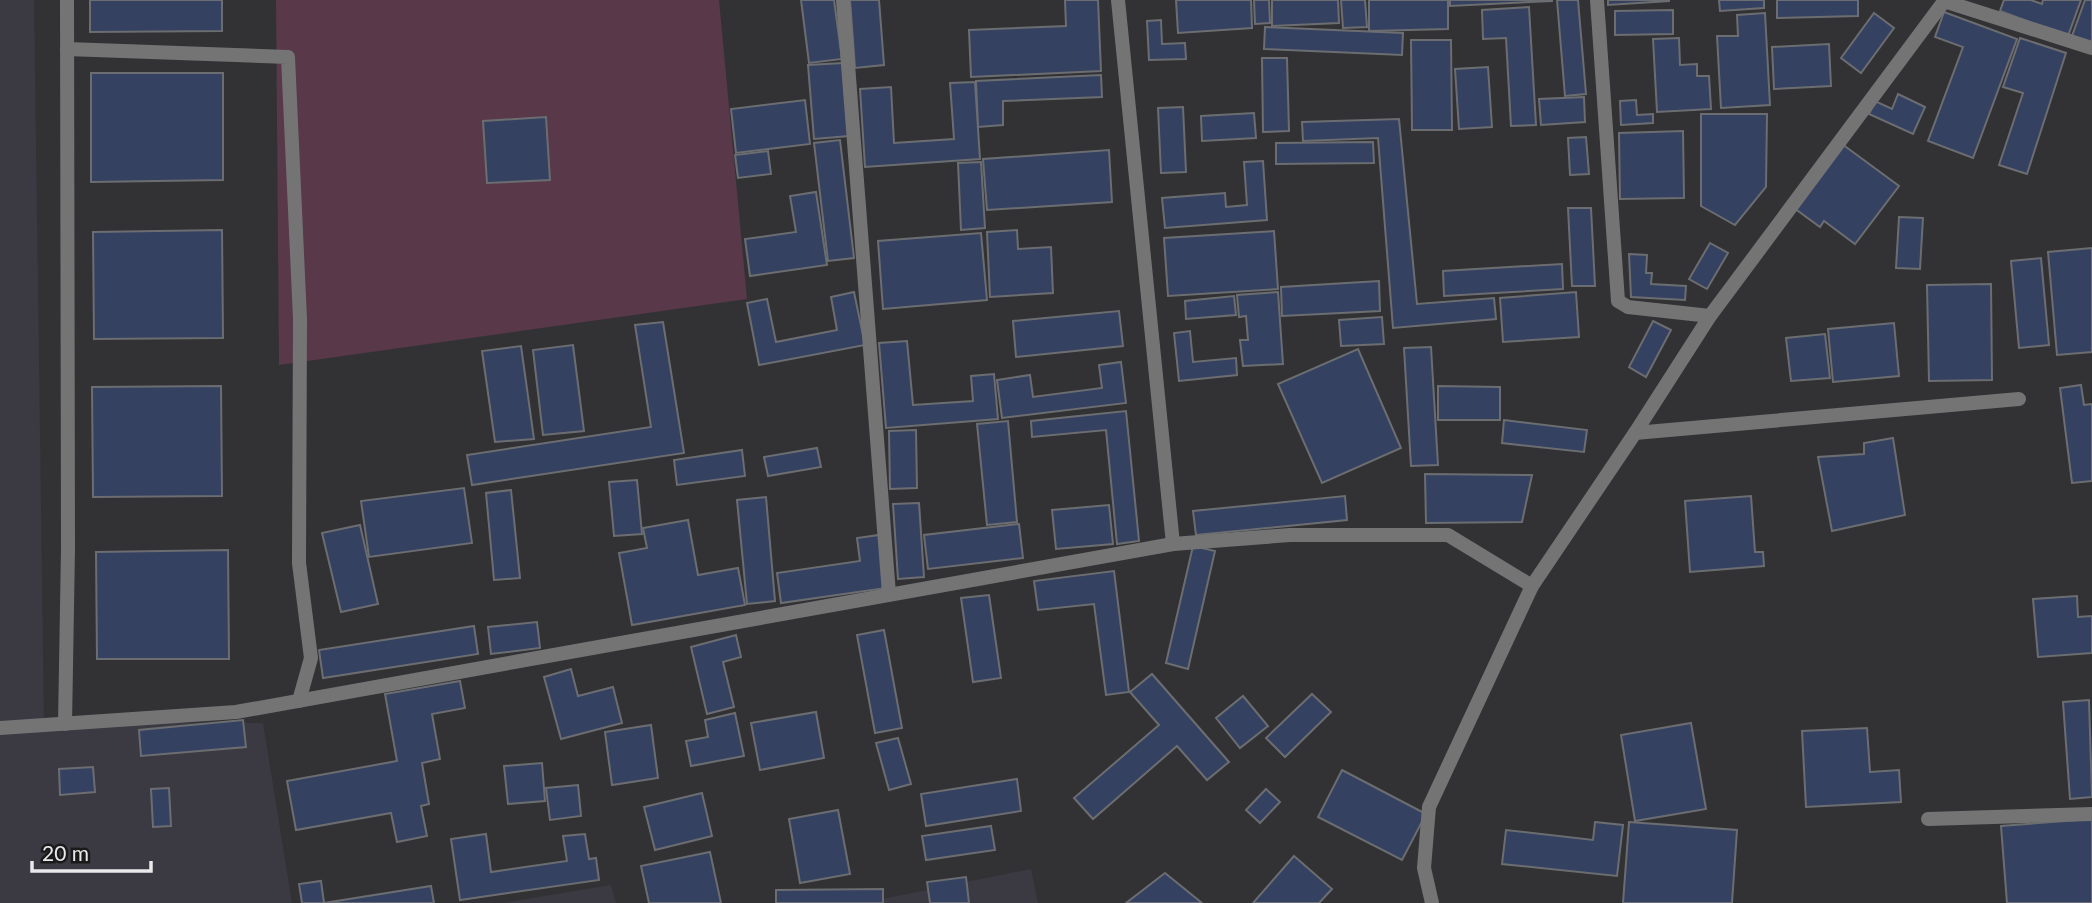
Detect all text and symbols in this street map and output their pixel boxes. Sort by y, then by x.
scale bar [32,830,150,874]
text: 20 m [42,840,89,865]

